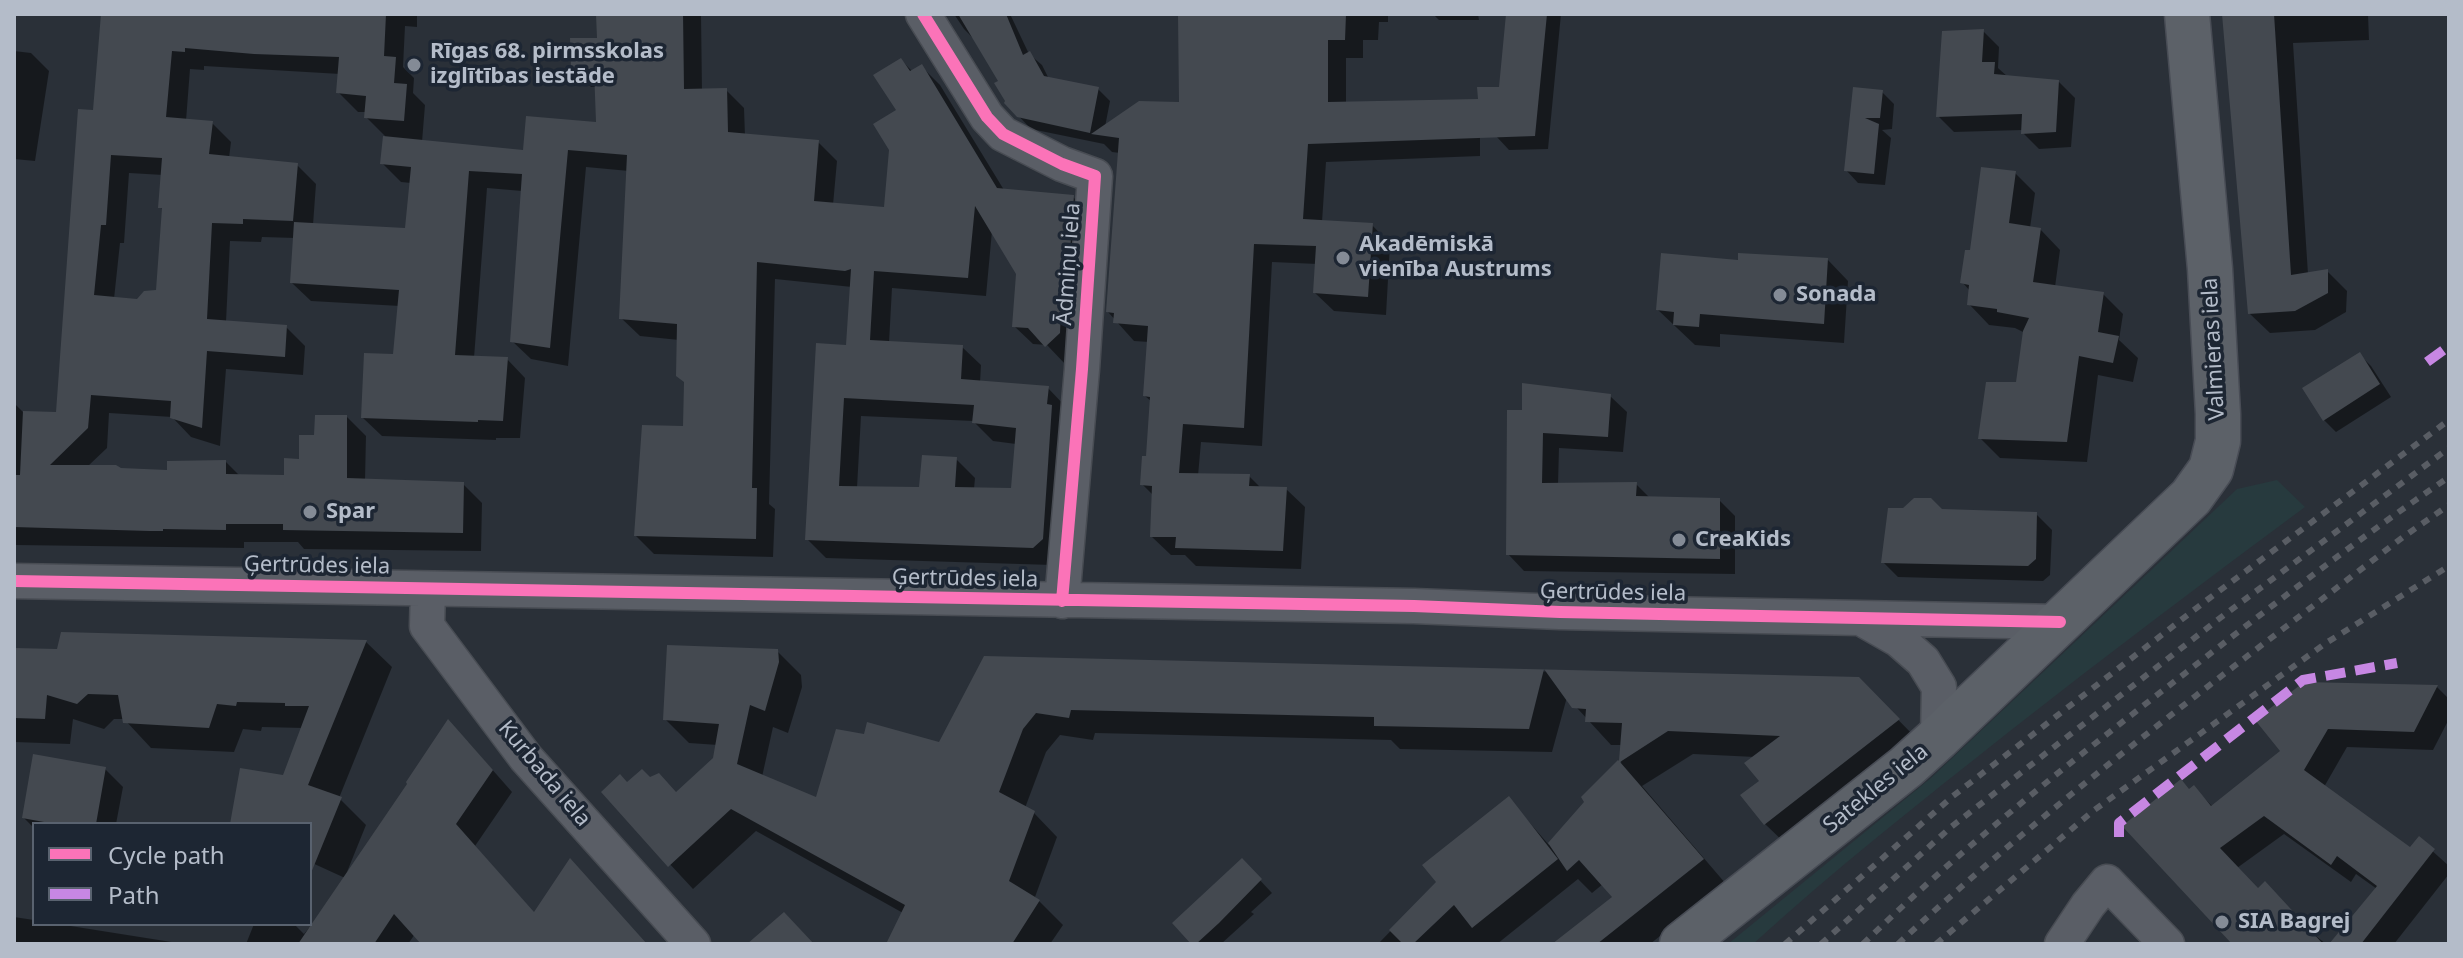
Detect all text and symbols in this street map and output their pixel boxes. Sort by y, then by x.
place label: Rīgas 68. pirmsskolas izglītības iestāde [430,39,664,90]
marker: Rīgas 68. pirmsskolas izglītības iestāde [405,56,423,74]
street label: Ādmiņu iela [1052,202,1086,326]
place label: Akadēmiskā vienība Austrums [1359,232,1552,284]
marker: Akadēmiskā vienība Austrums [1334,249,1352,267]
street label: Valmieras iela [2197,277,2231,421]
place label: Sonada [1796,282,1876,308]
marker: Sonada [1771,286,1789,304]
place label: Spar [326,499,375,525]
marker: Spar [301,503,319,521]
place label: CreaKids [1695,527,1791,553]
marker: CreaKids [1670,531,1688,549]
street label: Ģertrūdes iela [244,552,390,580]
street label: Ģertrūdes iela [892,565,1038,593]
street label: Ģertrūdes iela [1540,579,1686,607]
street label: Kurbada iela [492,716,596,832]
street label: Satekles iela [1818,739,1934,839]
legend [32,822,312,926]
text: Cycle path [108,838,225,871]
text: Path [108,878,159,911]
place label: SIA Bagrej [2238,909,2350,935]
marker: SIA Bagrej [2213,913,2231,931]

